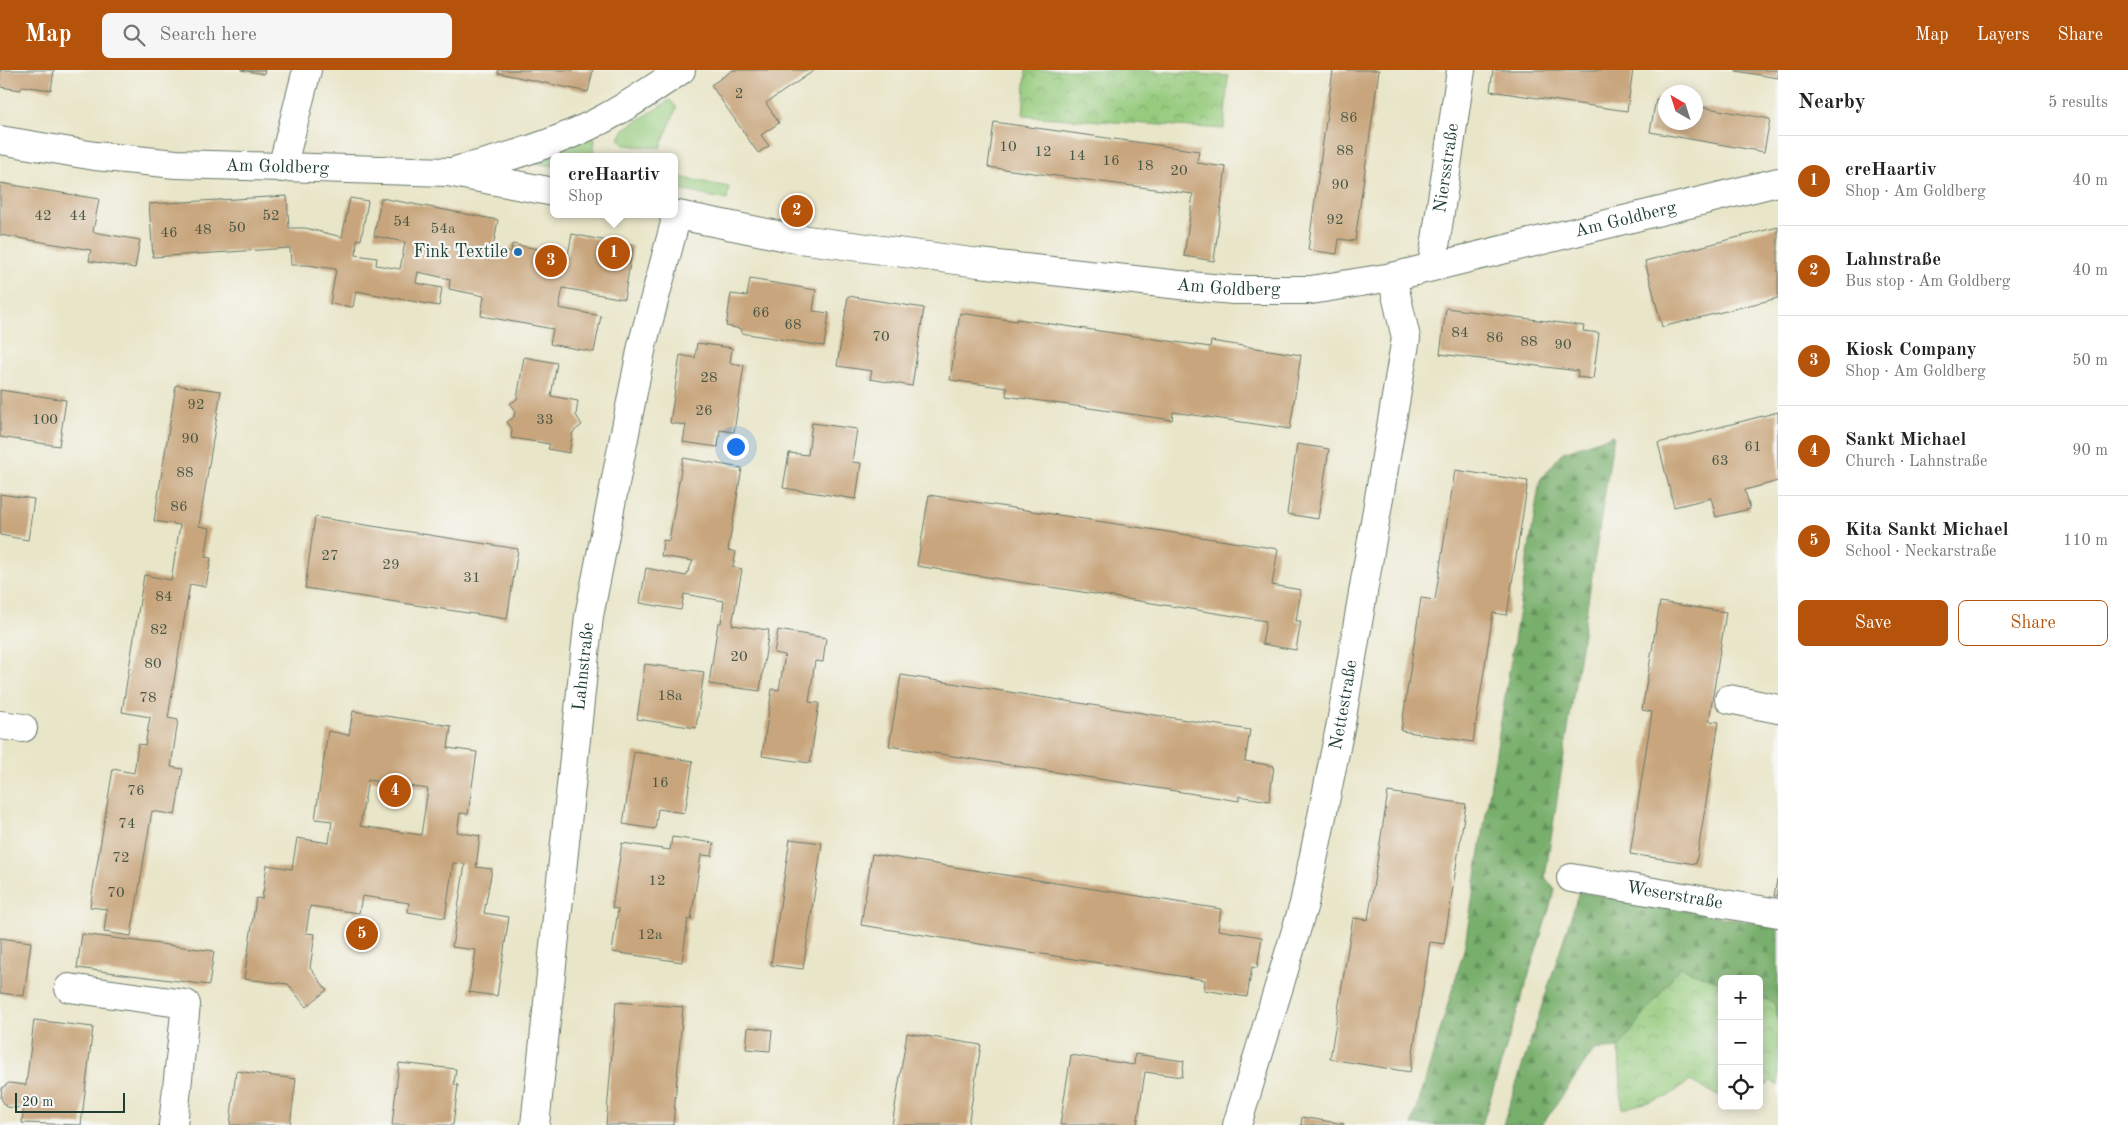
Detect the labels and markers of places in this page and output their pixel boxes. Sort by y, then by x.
pin: 2 [781,192,813,230]
pin: 1 [598,234,630,272]
pin: 3 [535,242,567,280]
place label: Fink Textile [413,243,508,261]
marker: Fink Textile [512,246,524,258]
pin: 4 [379,772,411,810]
pin: 5 [346,915,378,953]

